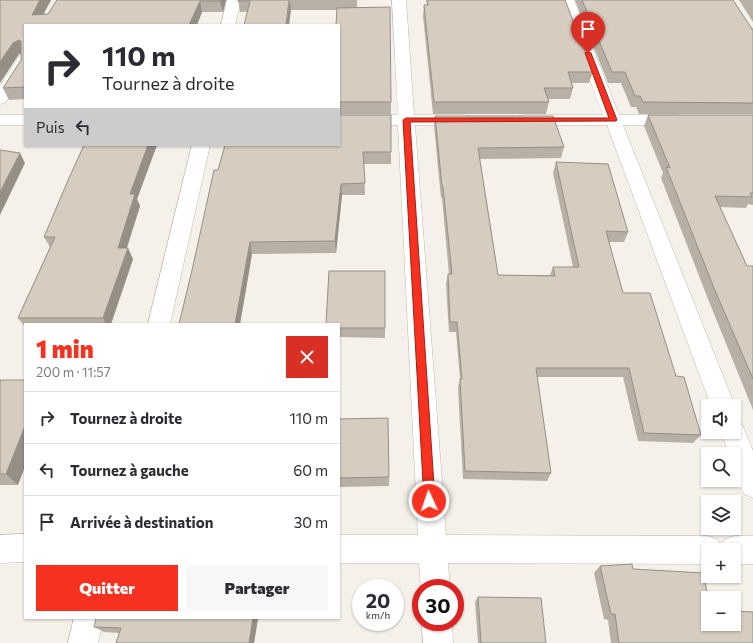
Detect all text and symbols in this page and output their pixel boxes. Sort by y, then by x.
pin [571,12,605,53]
icon: arrive [577,18,599,40]
text: 110 m [102,38,176,72]
icon: right [36,40,88,92]
text: Tournez à droite [102,72,235,94]
icon: left [72,116,94,138]
text: Puis [36,118,64,136]
text: 1 min [36,334,94,363]
button: close [286,336,328,378]
text: 200 m · 11:57 [36,364,111,380]
map controls [701,399,741,631]
button: sound [701,399,741,439]
icon: right [36,407,58,429]
text: Tournez à droite [70,409,182,427]
text: 110 m [289,409,328,427]
button: search [701,447,741,487]
icon: left [36,459,58,481]
text: Tournez à gauche [70,461,189,479]
text: 60 m [293,461,328,479]
position arrow [408,480,450,522]
button: layers [701,495,741,535]
icon: arrive [36,511,58,533]
text: Arrivée à destination [70,513,213,531]
text: 30 m [294,513,328,531]
button: + [701,543,741,583]
button: Quitter [36,565,178,611]
button: Partager [186,565,328,611]
speed limit sign: 30 [412,579,464,631]
text: 20 [366,588,390,612]
button: − [701,591,741,631]
text: km/h [366,609,390,621]

